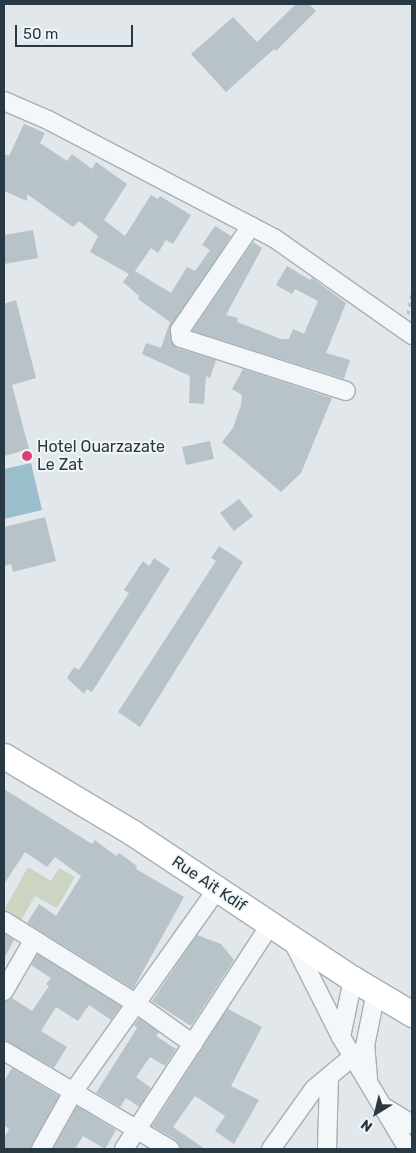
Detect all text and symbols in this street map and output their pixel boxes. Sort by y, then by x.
scale bar [18,15,135,47]
text: 50 m [23,25,58,43]
place label: Hotel Ouarzazate Le Zat [37,437,165,475]
marker: Hotel Ouarzazate Le Zat [21,450,33,462]
street label: Rue Ait Kdif [168,852,250,916]
north arrow [351,1088,401,1138]
text: N [358,1116,376,1135]

